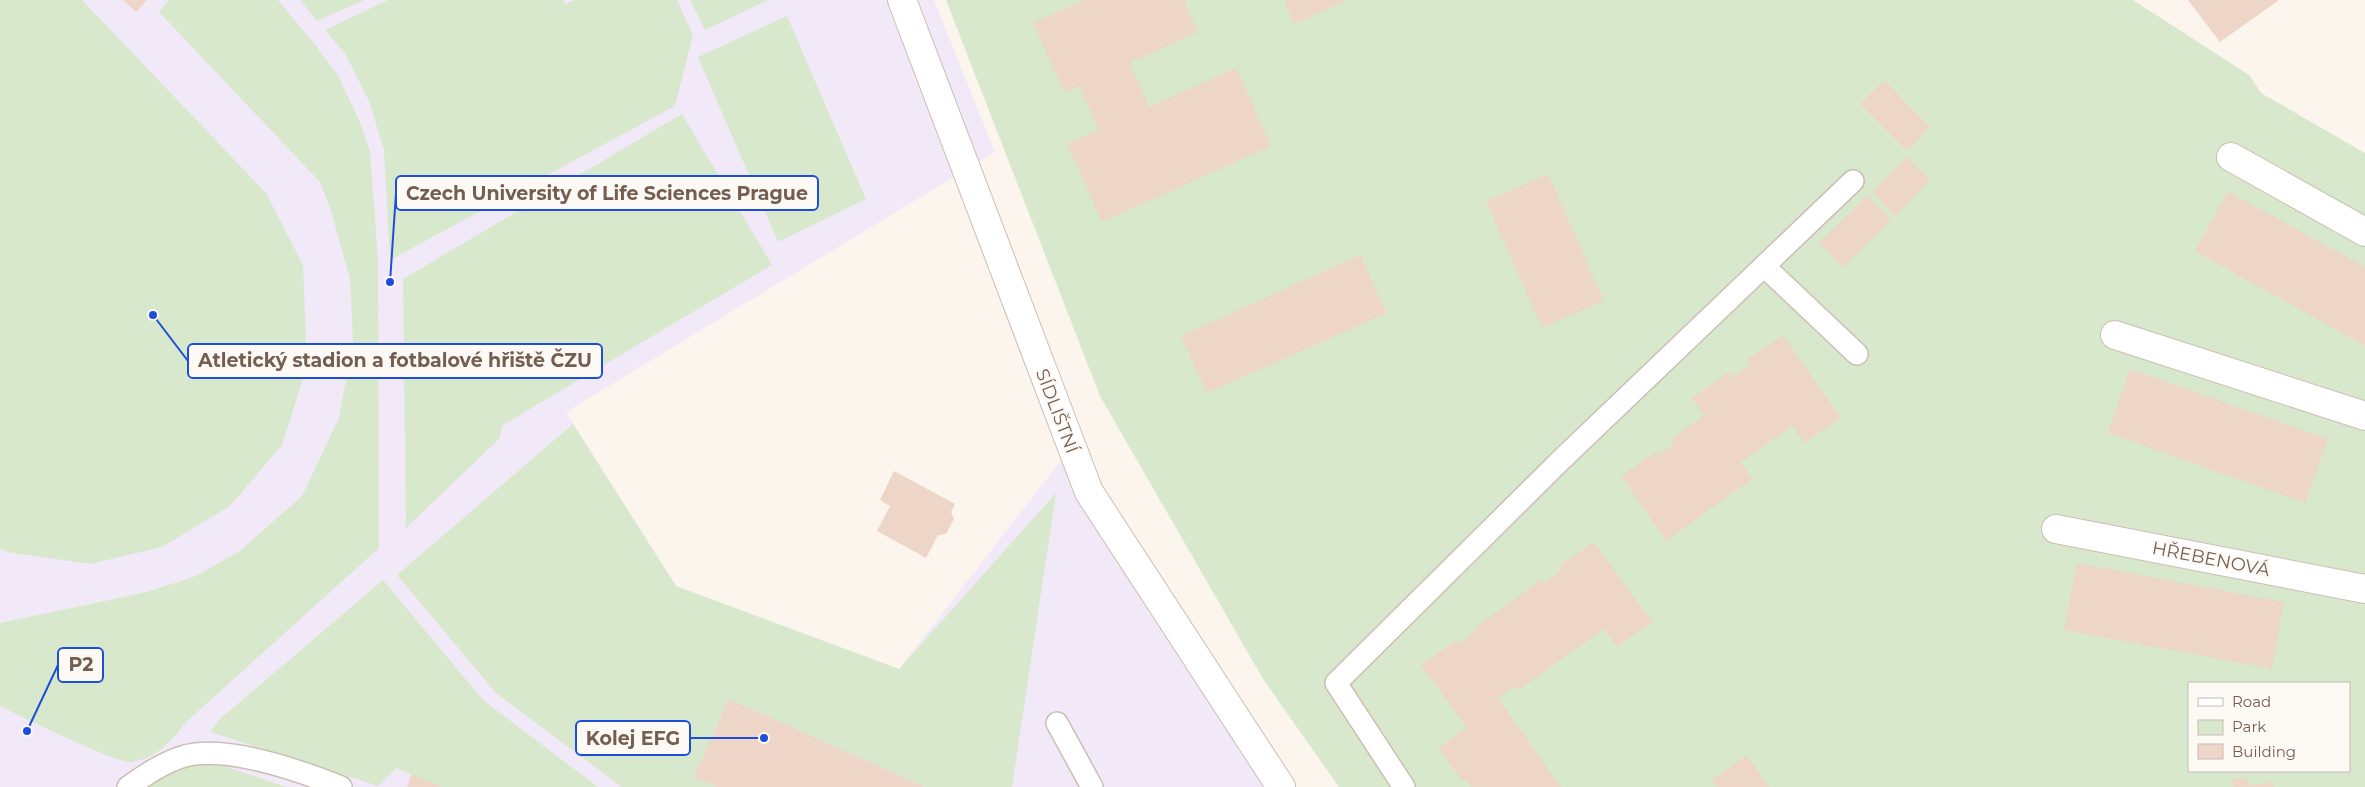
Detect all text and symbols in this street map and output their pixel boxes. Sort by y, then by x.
callout: Czech University of Life Sciences Prague [396,176,818,210]
text: Czech University of Life Sciences Prague [406,182,808,205]
callout: Atletický stadion a fotbalové hřiště ČZU [188,344,602,378]
text: Atletický stadion a fotbalové hřiště ČZU [197,348,592,372]
street label: SÍDLIŠTNÍ [1031,366,1083,457]
street label: HŘEBENOVÁ [2150,537,2272,581]
callout: P2 [58,648,103,682]
text: P2 [68,653,94,676]
legend [2188,682,2350,772]
text: Road [2232,692,2271,711]
text: Park [2232,717,2266,736]
callout: Kolej EFG [576,721,690,755]
text: Kolej EFG [586,727,680,750]
text: Building [2232,742,2296,761]

